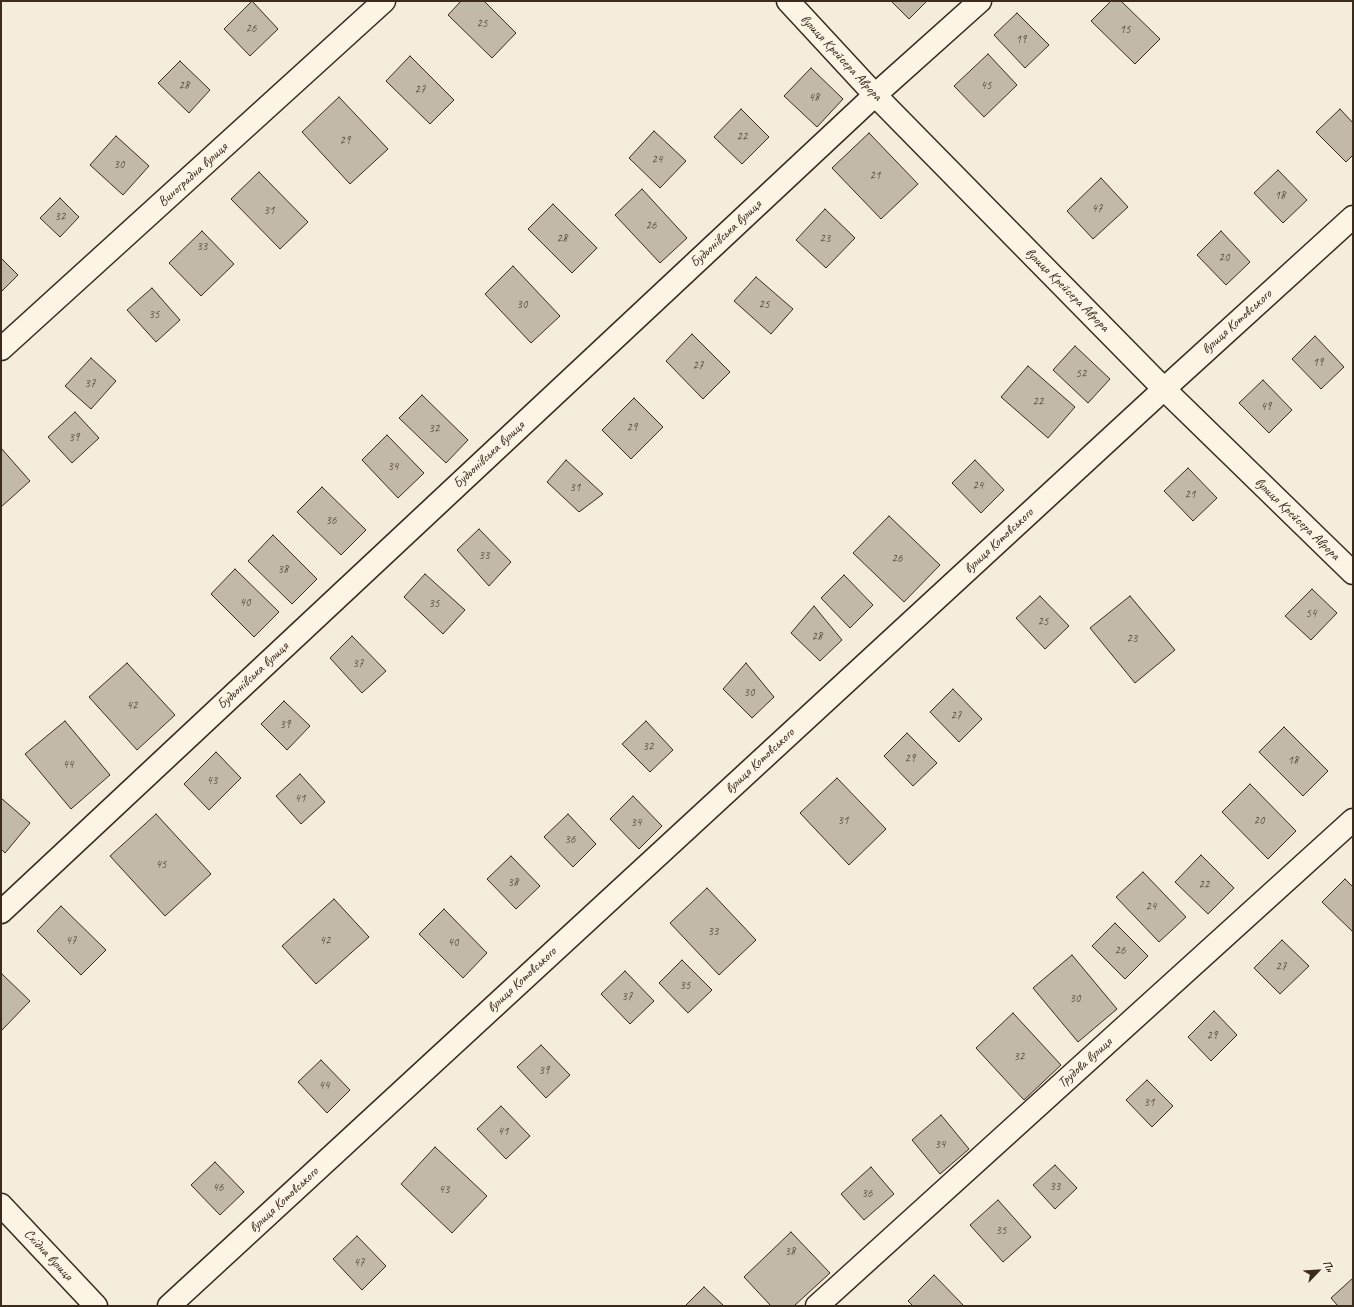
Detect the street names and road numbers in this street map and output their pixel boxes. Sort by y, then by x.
street label: вулиця Крейсера Аврора [797,11,885,105]
street label: Виноградна вулиця [155,139,231,211]
street label: Будьонівська вулиця [687,197,765,271]
street label: вулиця Крейсера Аврора [1021,244,1113,336]
street label: вулиця Котовського [1198,286,1276,358]
street label: Будьонівська вулиця [450,418,528,492]
street label: вулиця Крейсера Аврора [1251,474,1343,564]
street label: вулиця Котовського [961,505,1037,577]
street label: Будьонівська вулиця [214,639,292,713]
street label: вулиця Котовського [722,725,798,797]
street label: вулиця Котовського [484,944,560,1016]
street label: Трудова вулиця [1054,1034,1116,1092]
street label: вулиця Котовського [246,1164,322,1236]
street label: Східна вулиця [20,1226,76,1284]

